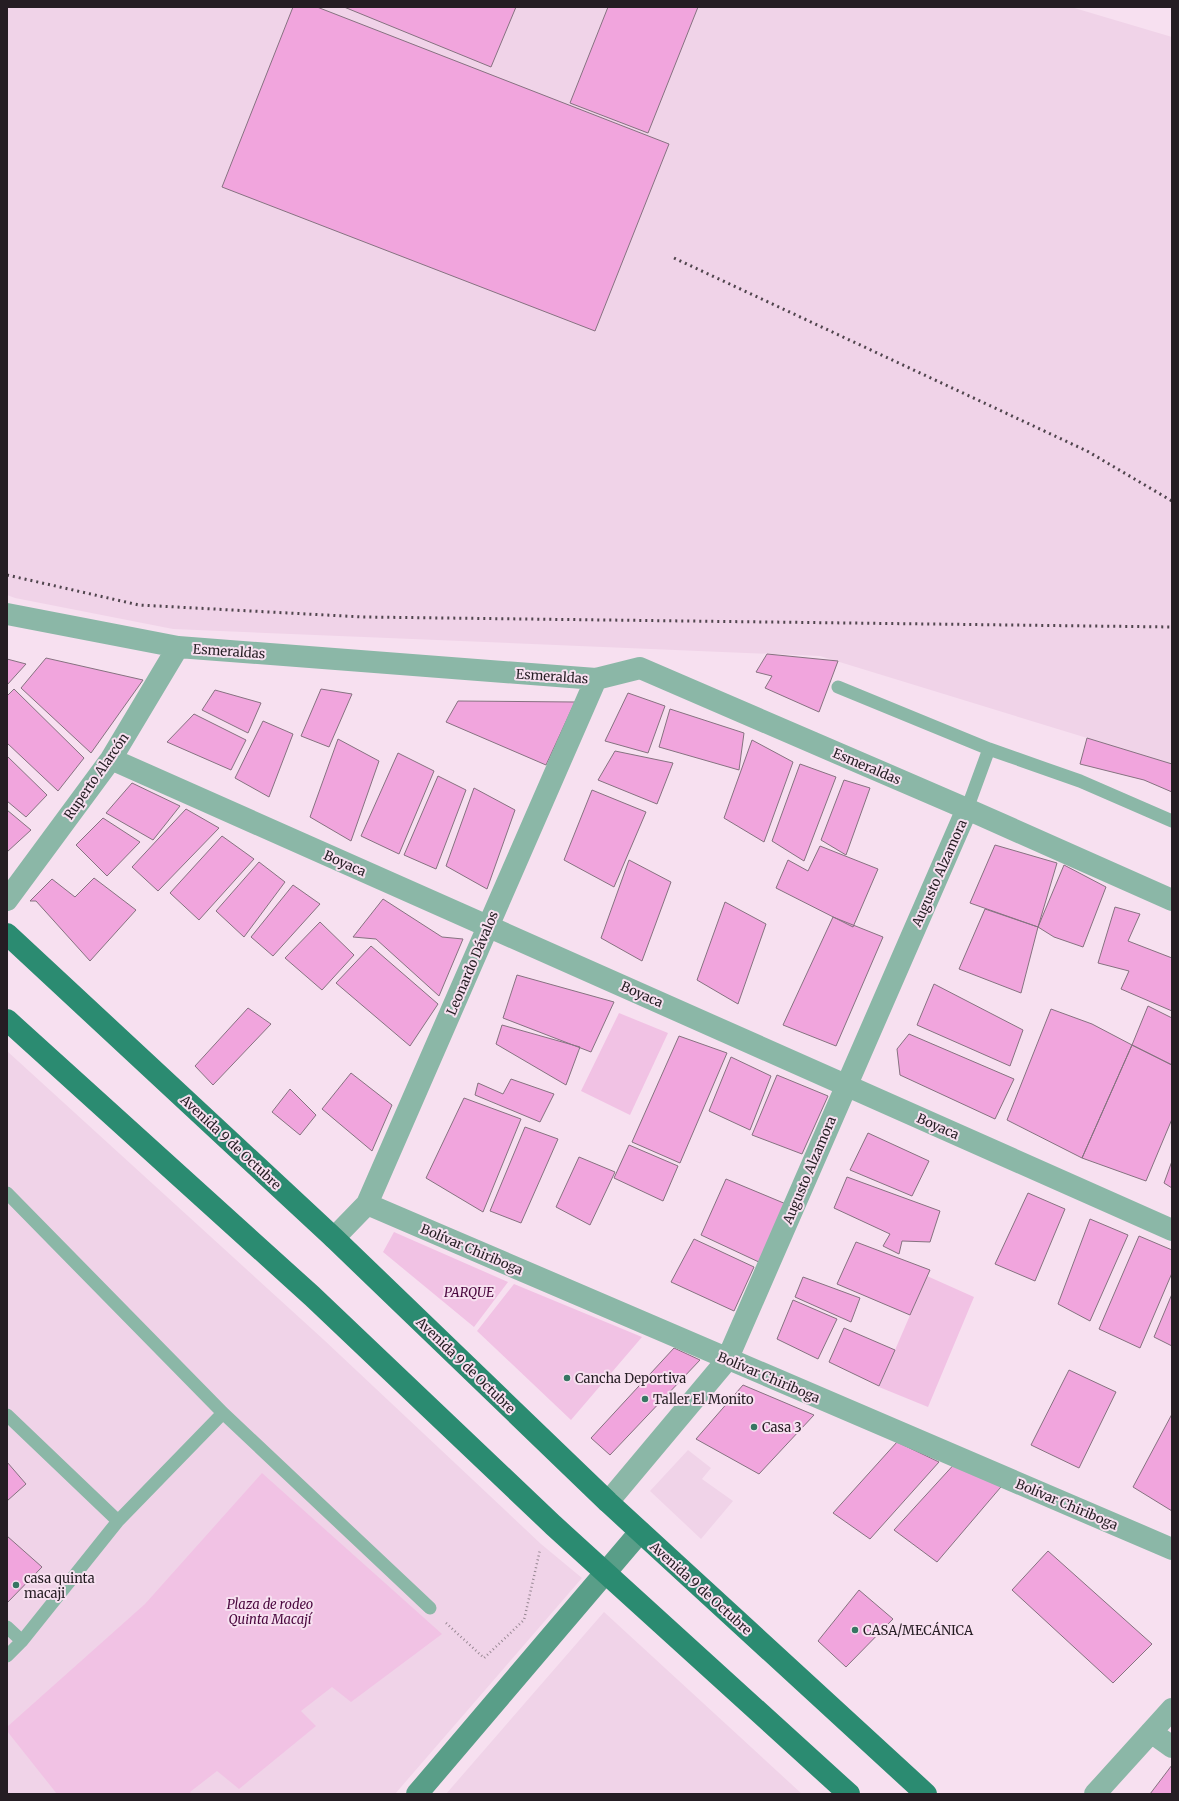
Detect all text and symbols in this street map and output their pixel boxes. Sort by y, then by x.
street label: Esmeraldas [192,640,266,663]
street label: Esmeraldas [515,665,589,688]
street label: Ruperto Alarcón [60,729,133,823]
street label: Esmeraldas [830,744,904,788]
street label: Augusto Alzamora [908,817,971,930]
street label: Boyaca [321,847,369,880]
street label: Leonardo Dávalos [443,909,502,1018]
street label: Boyaca [618,978,666,1011]
street label: Avenida 9 de Octubre [176,1091,285,1193]
street label: Boyaca [914,1110,962,1143]
street label: Augusto Alzamora [779,1114,840,1228]
street label: Bolívar Chiriboga [418,1220,526,1279]
park label: PARQUE [444,1284,494,1301]
street label: Avenida 9 de Octubre [412,1313,519,1417]
street label: Bolívar Chiriboga [715,1348,823,1407]
place label: Cancha Deportiva [575,1370,686,1387]
marker: Cancha Deportiva [562,1373,572,1383]
place label: Taller El Monito [653,1391,754,1408]
marker: Taller El Monito [640,1394,650,1404]
place label: Casa 3 [762,1419,802,1436]
marker: Casa 3 [749,1422,759,1432]
street label: Bolívar Chiriboga [1013,1475,1121,1534]
street label: Avenida 9 de Octubre [645,1537,755,1639]
place label: casa quinta macaji [24,1570,95,1602]
marker: casa quinta macaji [11,1580,21,1590]
park label: Plaza de rodeo Quinta Macají [227,1596,313,1628]
place label: CASA/MECÁNICA [863,1621,974,1639]
marker: CASA/MECÁNICA [850,1625,860,1635]

